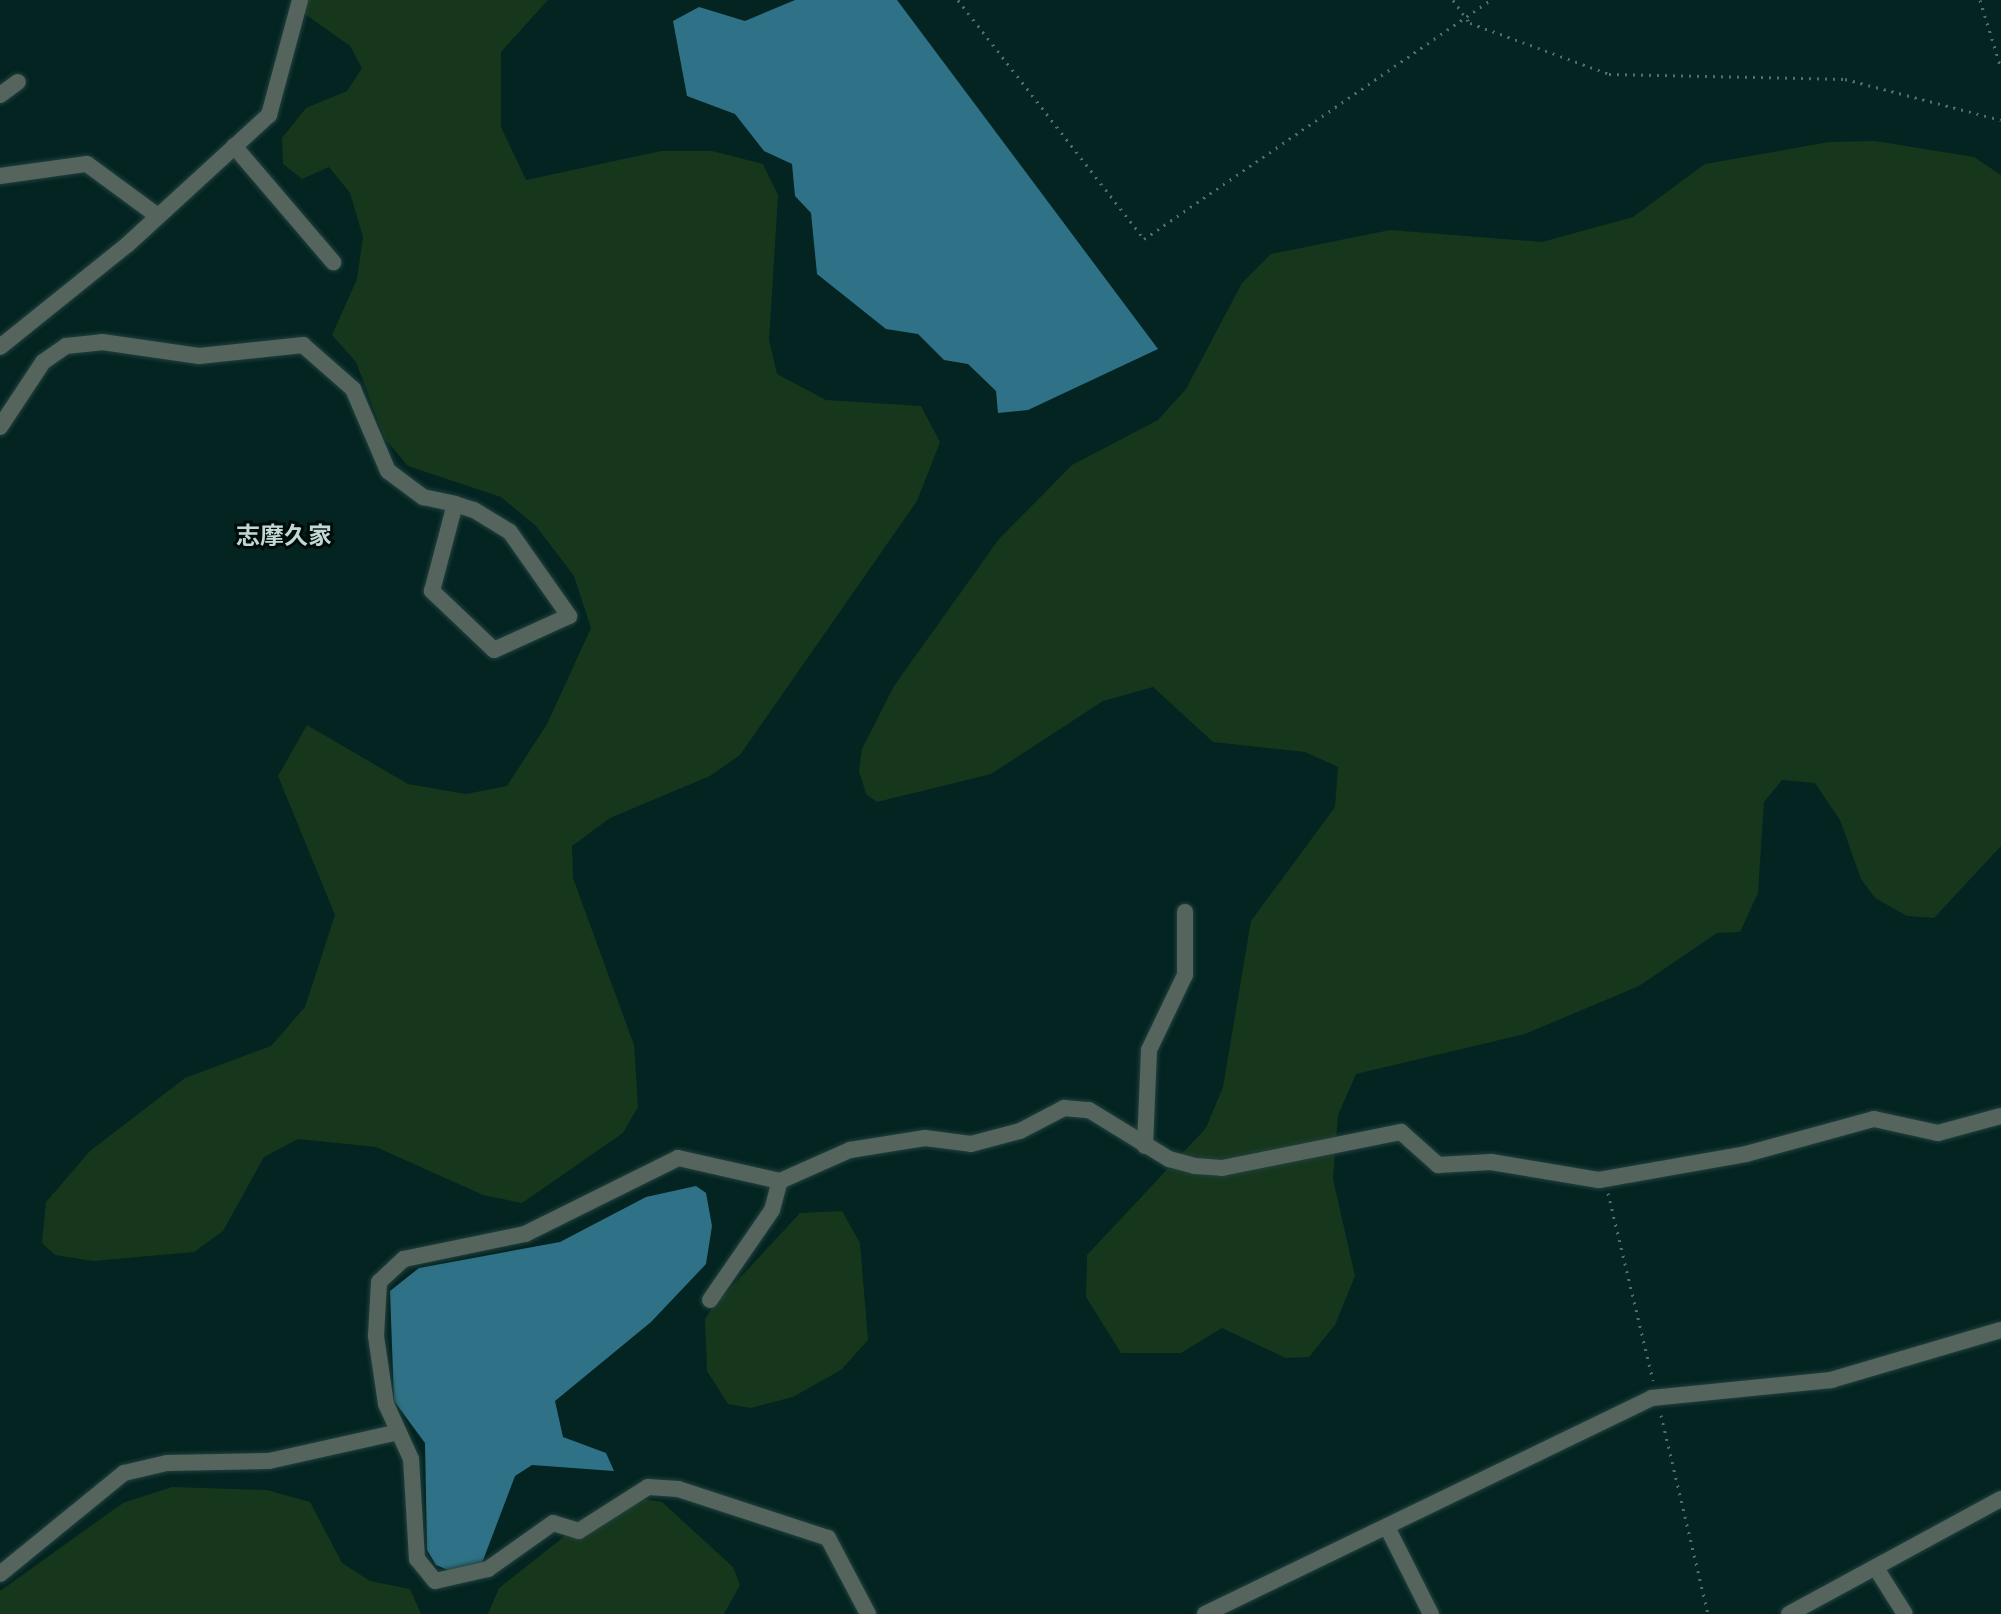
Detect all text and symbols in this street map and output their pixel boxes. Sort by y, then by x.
district label: 志摩久家 [236,522,332,550]

